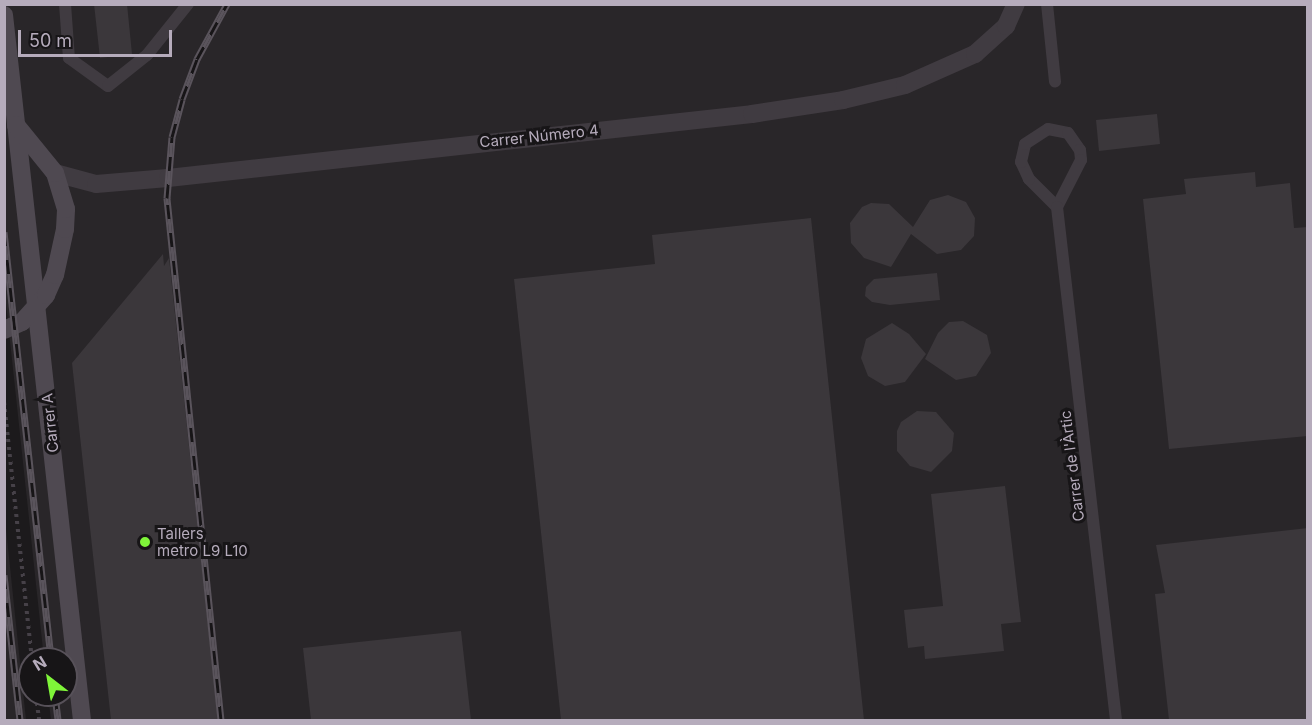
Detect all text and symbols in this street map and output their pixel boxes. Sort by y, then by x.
scale bar [21,18,176,56]
text: 50 m [29,30,72,51]
street label: Carrer Número 4 [479,121,599,151]
street label: Carrer A [38,392,62,454]
street label: Carrer de l'Àrtic [1056,409,1088,523]
place label: Tallers metro L9 L10 [157,524,248,559]
marker: Tallers metro L9 L10 [138,535,152,549]
north arrow [18,647,78,707]
text: N [29,652,50,675]

